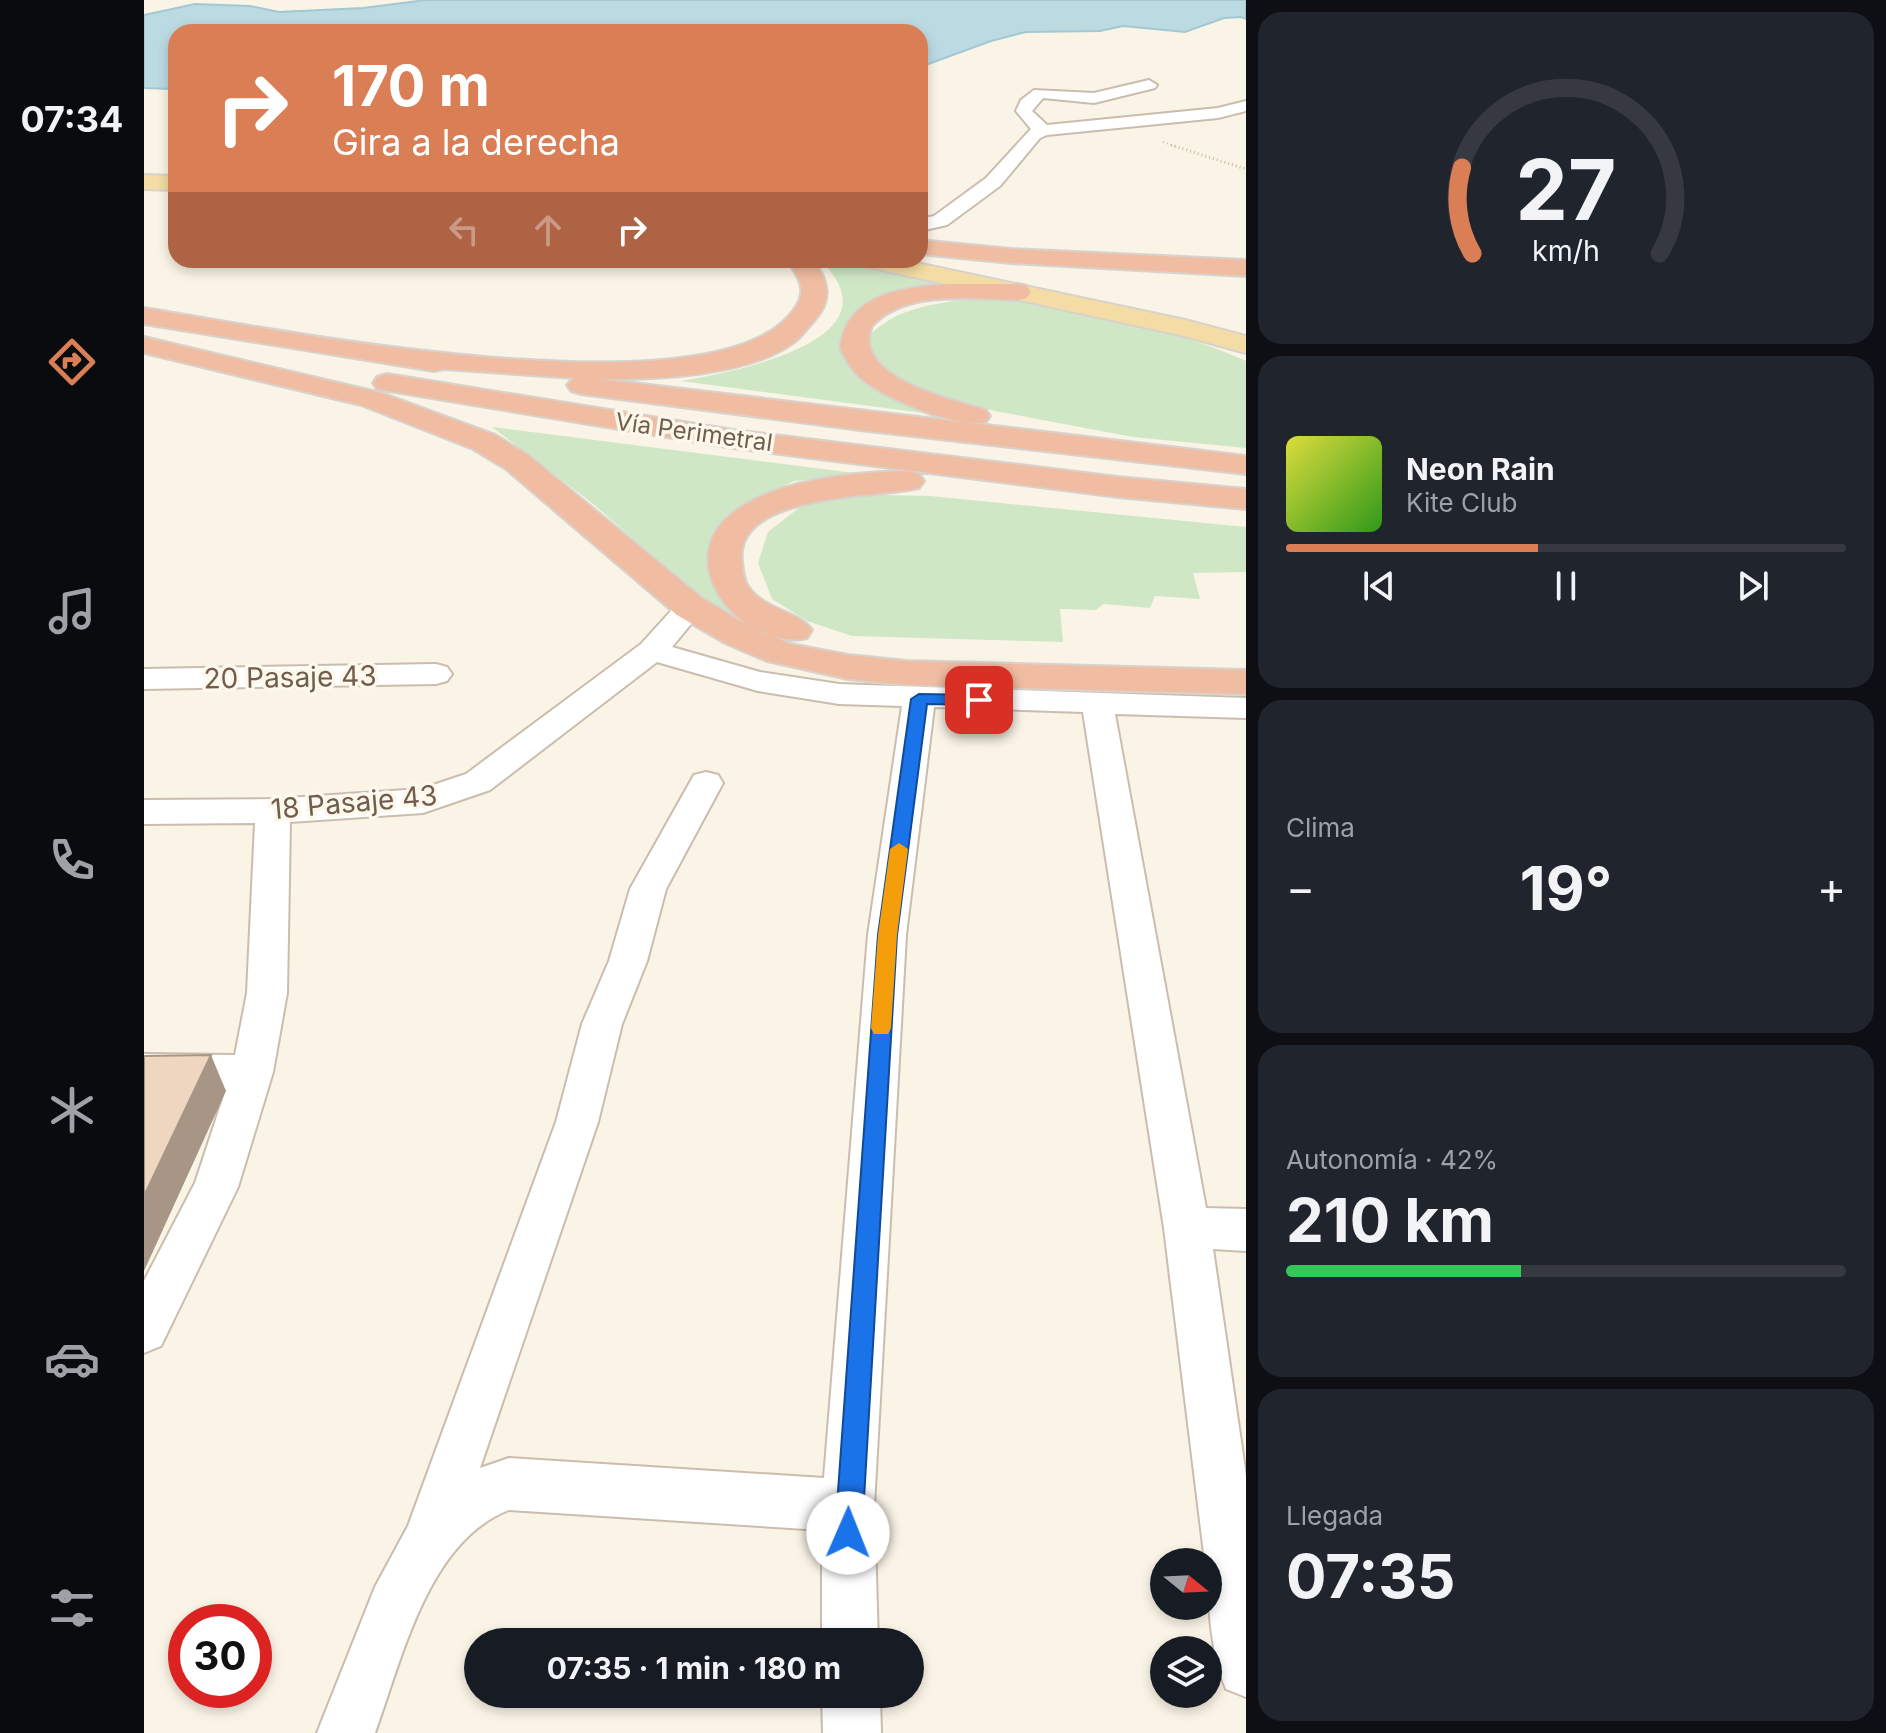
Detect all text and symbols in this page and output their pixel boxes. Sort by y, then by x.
text: 170 m [332,52,490,120]
icon: right [200,56,304,160]
text: 07:34 [21,97,123,141]
text: Gira a la derecha [332,120,620,164]
text: 27 [1516,139,1616,240]
icon: left [442,208,486,252]
icon: ahead [526,208,570,252]
icon: right [610,208,654,252]
text: km/h [1532,233,1600,268]
icon: directions [44,334,100,390]
street label: Vía Perimetral [614,407,774,457]
text: Neon Rain [1406,451,1555,487]
text: Kite Club [1406,487,1517,518]
icon: previous [1357,564,1401,608]
icon: pause [1544,564,1588,608]
icon: next [1731,564,1775,608]
icon: music [44,583,100,639]
street label: 20 Pasaje 43 [203,658,377,696]
pin [945,666,1013,734]
icon: arrive [957,678,1001,722]
street label: 18 Pasaje 43 [269,778,439,826]
text: Clima [1286,812,1355,843]
icon: phone [44,832,100,888]
text: 19° [1520,852,1612,924]
text: − [1286,861,1315,915]
text: + [1817,861,1846,915]
icon: climate [44,1082,100,1138]
text: Autonomía · 42% [1286,1144,1498,1175]
text: 210 km [1286,1184,1494,1256]
icon: car [44,1331,100,1387]
position arrow [806,1491,890,1575]
text: Llegada [1286,1500,1383,1531]
text: 07:35 [1286,1540,1455,1612]
north arrow [1150,1548,1222,1620]
map controls [1150,1548,1222,1708]
icon: filters [44,1580,100,1636]
speed limit sign: 30 [168,1604,272,1708]
button: layers [1150,1636,1222,1708]
text: 07:35 · 1 min · 180 m [547,1650,841,1686]

